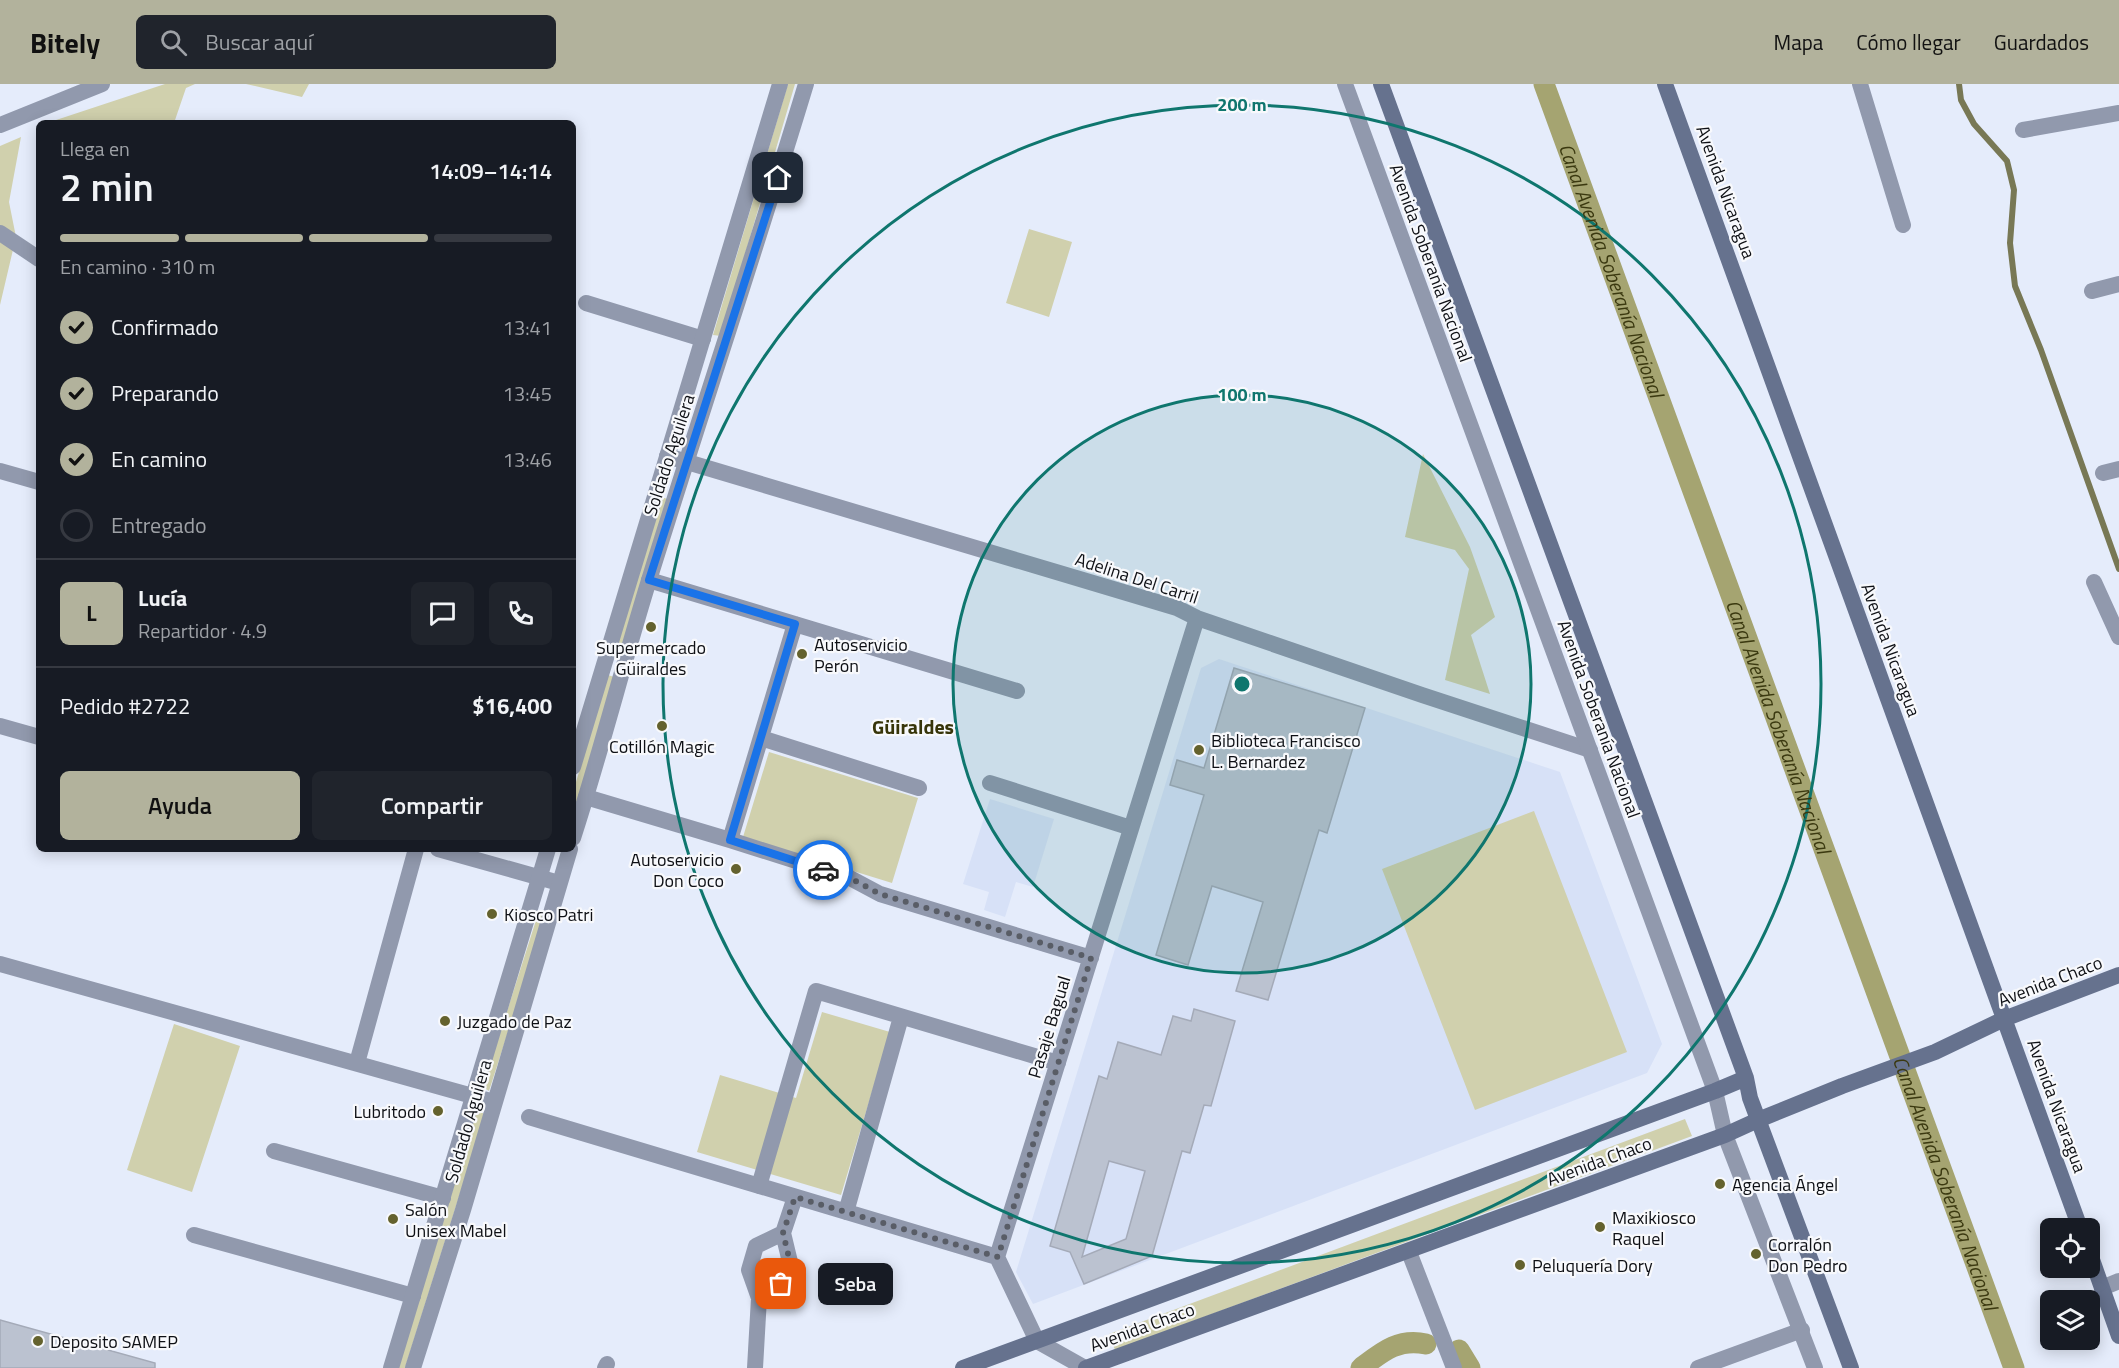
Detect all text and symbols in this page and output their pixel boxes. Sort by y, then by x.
search box [136,15,556,69]
text: Bitely [30,21,100,64]
text: Buscar aquí [205,25,313,59]
icon: search [157,26,190,59]
text: Mapa [1774,26,1823,58]
text: Cómo llegar [1856,26,1961,58]
text: Guardados [1994,26,2089,58]
text: 200 m [1217,91,1267,118]
street label: Avenida Nicaragua [1689,122,1763,262]
text: Llega en [60,133,130,164]
water label: Canal Avenida Soberanía Nacional [1551,139,1674,404]
pin [752,152,803,203]
text: 14:09–14:14 [429,154,552,188]
text: 2 min [60,157,154,216]
street label: Avenida Soberanía Nacional [1383,160,1479,366]
icon: home [761,161,794,194]
text: En camino · 310 m [60,251,215,282]
text: Confirmado [111,310,219,344]
icon: check [60,311,93,344]
text: 13:41 [503,312,552,343]
text: Preparando [111,376,219,410]
icon: check [60,377,93,410]
text: 13:45 [503,378,552,409]
text: 100 m [1217,381,1267,408]
street label: Soldado Aguilera [637,391,701,519]
text: En camino [111,442,207,476]
icon: check [60,443,93,476]
text: 13:46 [503,444,552,475]
text: Entregado [111,508,207,542]
street label: Adelina Del Carril [1072,545,1202,611]
street label: Avenida Nicaragua [1854,580,1928,720]
text: Lucía [138,581,187,615]
button: chat [411,582,474,645]
button: phone [489,582,552,645]
water label: Canal Avenida Soberanía Nacional [1718,595,1841,860]
text: L [86,596,97,630]
text: Repartidor · 4.9 [138,615,267,646]
street label: Avenida Soberanía Nacional [1551,616,1647,822]
marker: Supermercado Güiraldes [644,620,658,634]
place label: Autoservicio Perón [814,631,908,679]
place label: Supermercado Güiraldes [596,634,706,682]
marker: Autoservicio Perón [795,647,809,661]
centre of rings [1232,674,1252,694]
text: Pedido #2722 [60,689,190,723]
text: $16,400 [472,689,552,723]
district label: Güiraldes [872,711,954,742]
marker: Cotillón Magic [655,719,669,733]
place label: Biblioteca Francisco L. Bernardez [1211,727,1361,775]
place label: Cotillón Magic [609,733,715,760]
marker: Biblioteca Francisco L. Bernardez [1192,743,1206,757]
button: Ayuda [60,771,300,840]
button: Compartir [312,771,552,840]
courier [793,840,853,900]
place label: Autoservicio Don Coco [630,846,724,894]
icon: car [807,854,840,887]
marker: Autoservicio Don Coco [729,862,743,876]
place label: Kiosco Patri [504,901,593,928]
marker: Kiosco Patri [485,907,499,921]
street label: Avenida Chaco [1994,949,2106,1013]
street label: Pasaje Bagual [1021,972,1077,1082]
place label: Juzgado de Paz [457,1008,572,1035]
marker: Juzgado de Paz [438,1014,452,1028]
street label: Avenida Nicaragua [2020,1036,2094,1176]
water label: Canal Avenida Soberanía Nacional [1885,1051,2008,1317]
street label: Soldado Aguilera [438,1056,498,1186]
place label: Lubritodo [353,1098,426,1125]
marker: Lubritodo [431,1104,445,1118]
street label: Avenida Chaco [1543,1130,1655,1192]
place label: Agencia Ángel [1732,1171,1838,1198]
marker: Agencia Ángel [1713,1177,1727,1191]
place label: Salón Unisex Mabel [405,1196,507,1244]
place label: Maxikiosco Raquel [1612,1204,1696,1252]
marker: Salón Unisex Mabel [386,1212,400,1226]
map controls [2040,1218,2100,1350]
button: locate [2040,1218,2100,1278]
marker: Maxikiosco Raquel [1593,1220,1607,1234]
place label: Corralón Don Pedro [1768,1231,1848,1279]
marker: Corralón Don Pedro [1749,1247,1763,1261]
place label: Peluquería Dory [1532,1252,1653,1279]
pin [755,1258,806,1309]
marker: Peluquería Dory [1513,1258,1527,1272]
callout: Seba [817,1263,892,1305]
icon: bag [764,1267,797,1300]
text: Seba [835,1268,876,1299]
button: layers [2040,1290,2100,1350]
street label: Avenida Chaco [1086,1296,1198,1358]
place label: Deposito SAMEP [50,1328,178,1355]
marker: Deposito SAMEP [31,1334,45,1348]

